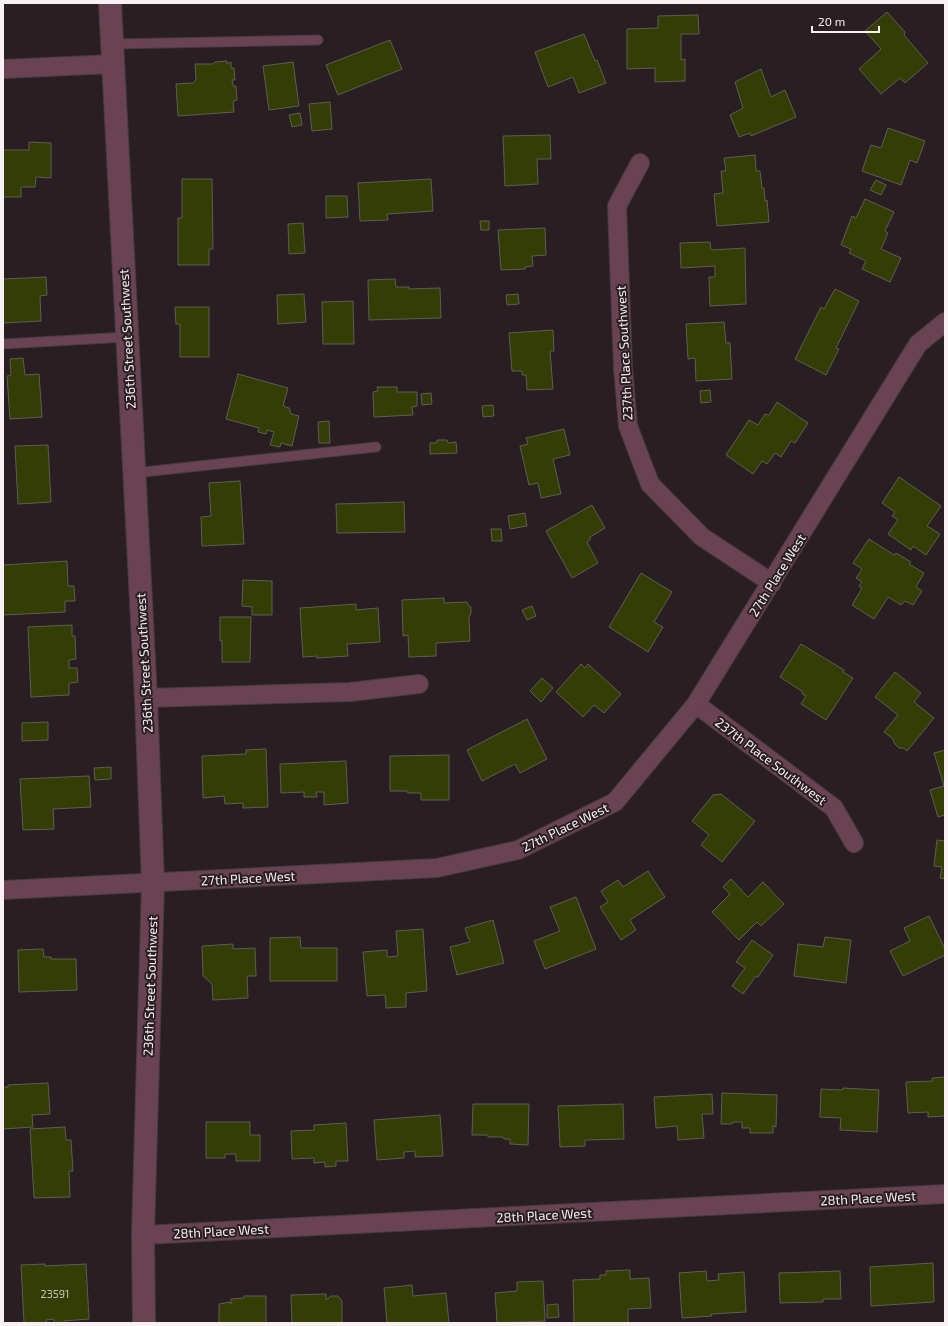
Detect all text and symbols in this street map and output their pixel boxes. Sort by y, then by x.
scale bar [812,8,879,34]
text: 20 m [818,14,845,28]
street label: 236th Street Southwest [115,269,139,409]
street label: 237th Place Southwest [612,285,636,421]
street label: 27th Place West [745,531,809,619]
street label: 236th Street Southwest [132,593,156,733]
street label: 237th Place Southwest [712,714,830,808]
street label: 27th Place West [519,799,611,855]
street label: 27th Place West [200,868,296,888]
street label: 236th Street Southwest [140,916,160,1056]
street label: 28th Place West [820,1188,916,1208]
street label: 28th Place West [496,1205,592,1225]
street label: 28th Place West [173,1221,269,1241]
house number: 23591 [41,1287,69,1300]

